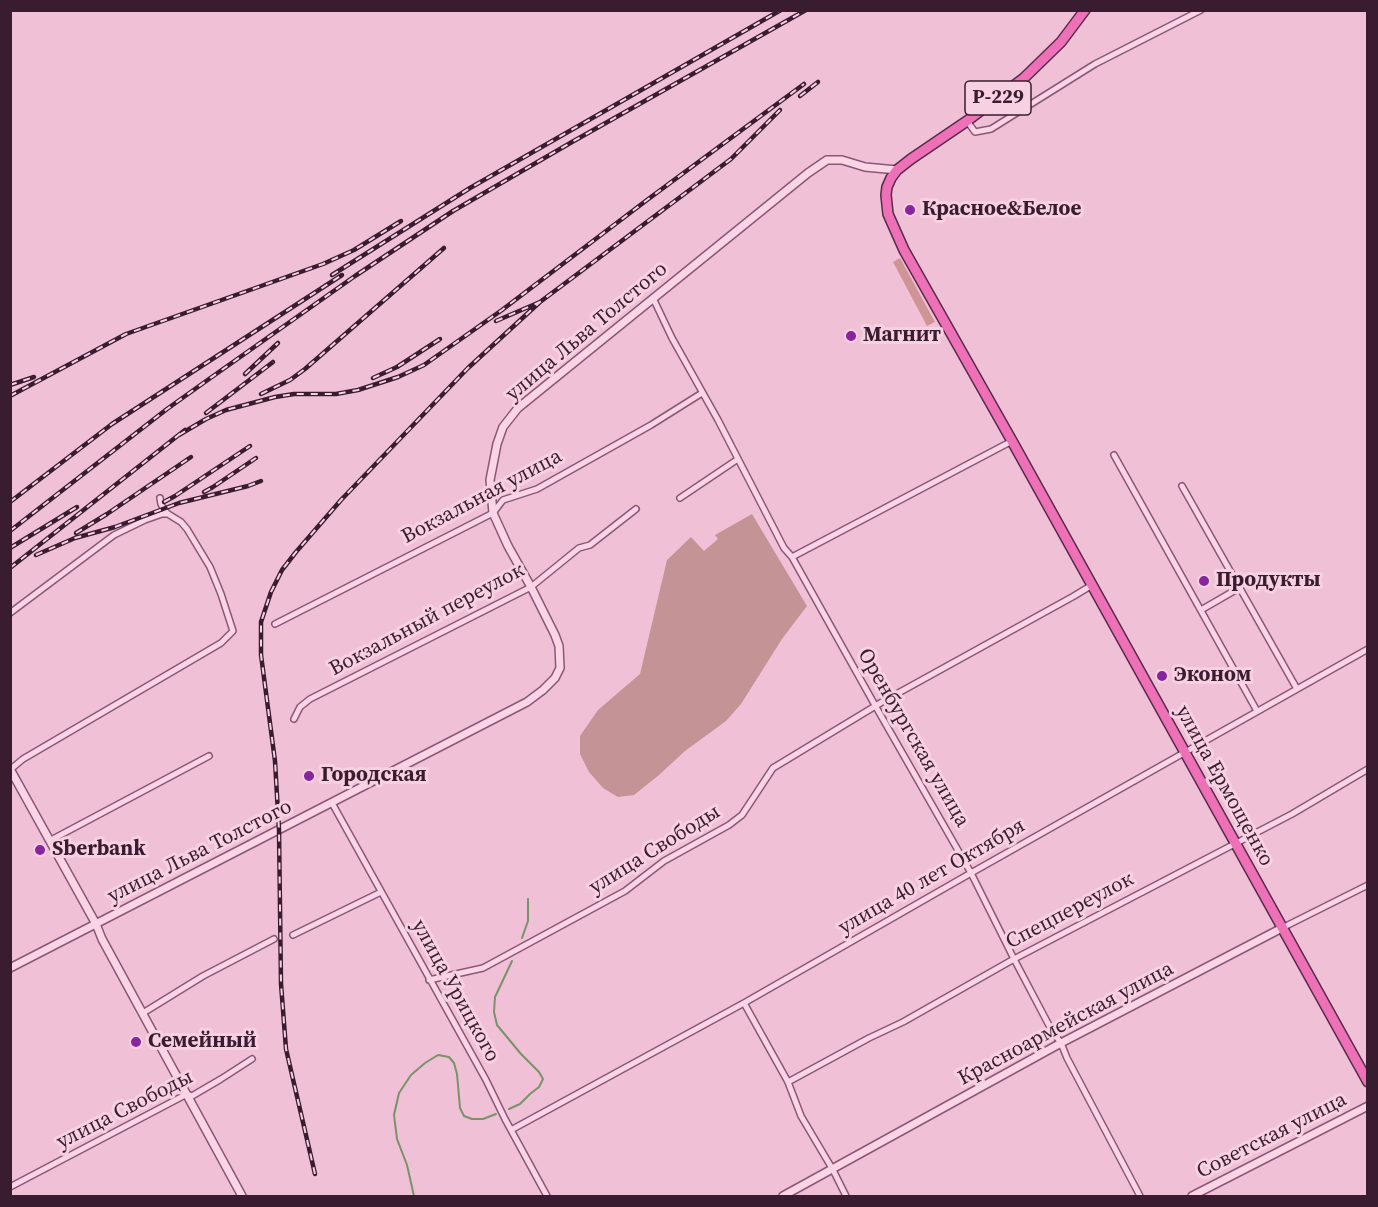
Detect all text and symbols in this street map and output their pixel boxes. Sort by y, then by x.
road number: Р-229 [965,81,1031,115]
place label: Красное&Белое [922,197,1082,223]
marker: Красное&Белое [903,203,917,217]
street label: улица Льва Толстого [501,257,673,407]
place label: Магнит [863,323,941,349]
marker: Магнит [844,329,858,343]
street label: Вокзальная улица [398,444,566,550]
street label: Вокзальный переулок [325,558,529,682]
place label: Продукты [1216,568,1321,594]
marker: Продукты [1197,574,1211,588]
street label: Оренбургская улица [852,644,974,832]
place label: Эконом [1174,663,1251,689]
marker: Эконом [1155,669,1169,683]
street label: улица Ермощенко [1169,701,1279,871]
place label: Городская [321,763,427,789]
marker: Городская [302,769,316,783]
street label: улица Льва Толстого [104,795,296,909]
street label: улица Свободы [585,800,725,900]
street label: улица 40 лет Октября [834,813,1030,941]
place label: Sberbank [52,837,146,863]
marker: Sberbank [33,843,47,857]
street label: Спецпереулок [1002,867,1138,955]
street label: улица Урицкого [405,915,505,1067]
street label: Красноармейская улица [954,956,1178,1092]
place label: Семейный [148,1029,257,1055]
marker: Семейный [129,1035,143,1049]
street label: улица Свободы [53,1065,197,1155]
street label: Советская улица [1193,1087,1351,1185]

